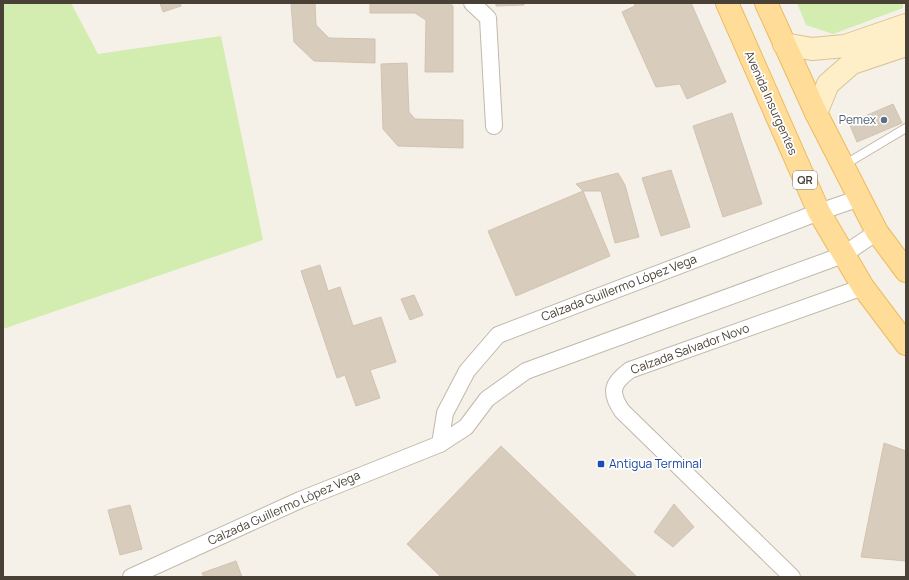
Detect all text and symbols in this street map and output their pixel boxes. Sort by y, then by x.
street label: Avenida Insurgentes [741,48,802,158]
place label: Pemex [839,111,877,128]
marker: Pemex [879,115,889,125]
road number: QR [793,171,817,189]
street label: Calzada Guillermo López Vega [539,250,699,325]
street label: Calzada Salvador Novo [628,319,752,378]
place label: Antigua Terminal [609,455,702,472]
marker: Antigua Terminal [596,459,606,469]
street label: Calzada Guillermo López Vega [205,466,363,549]

